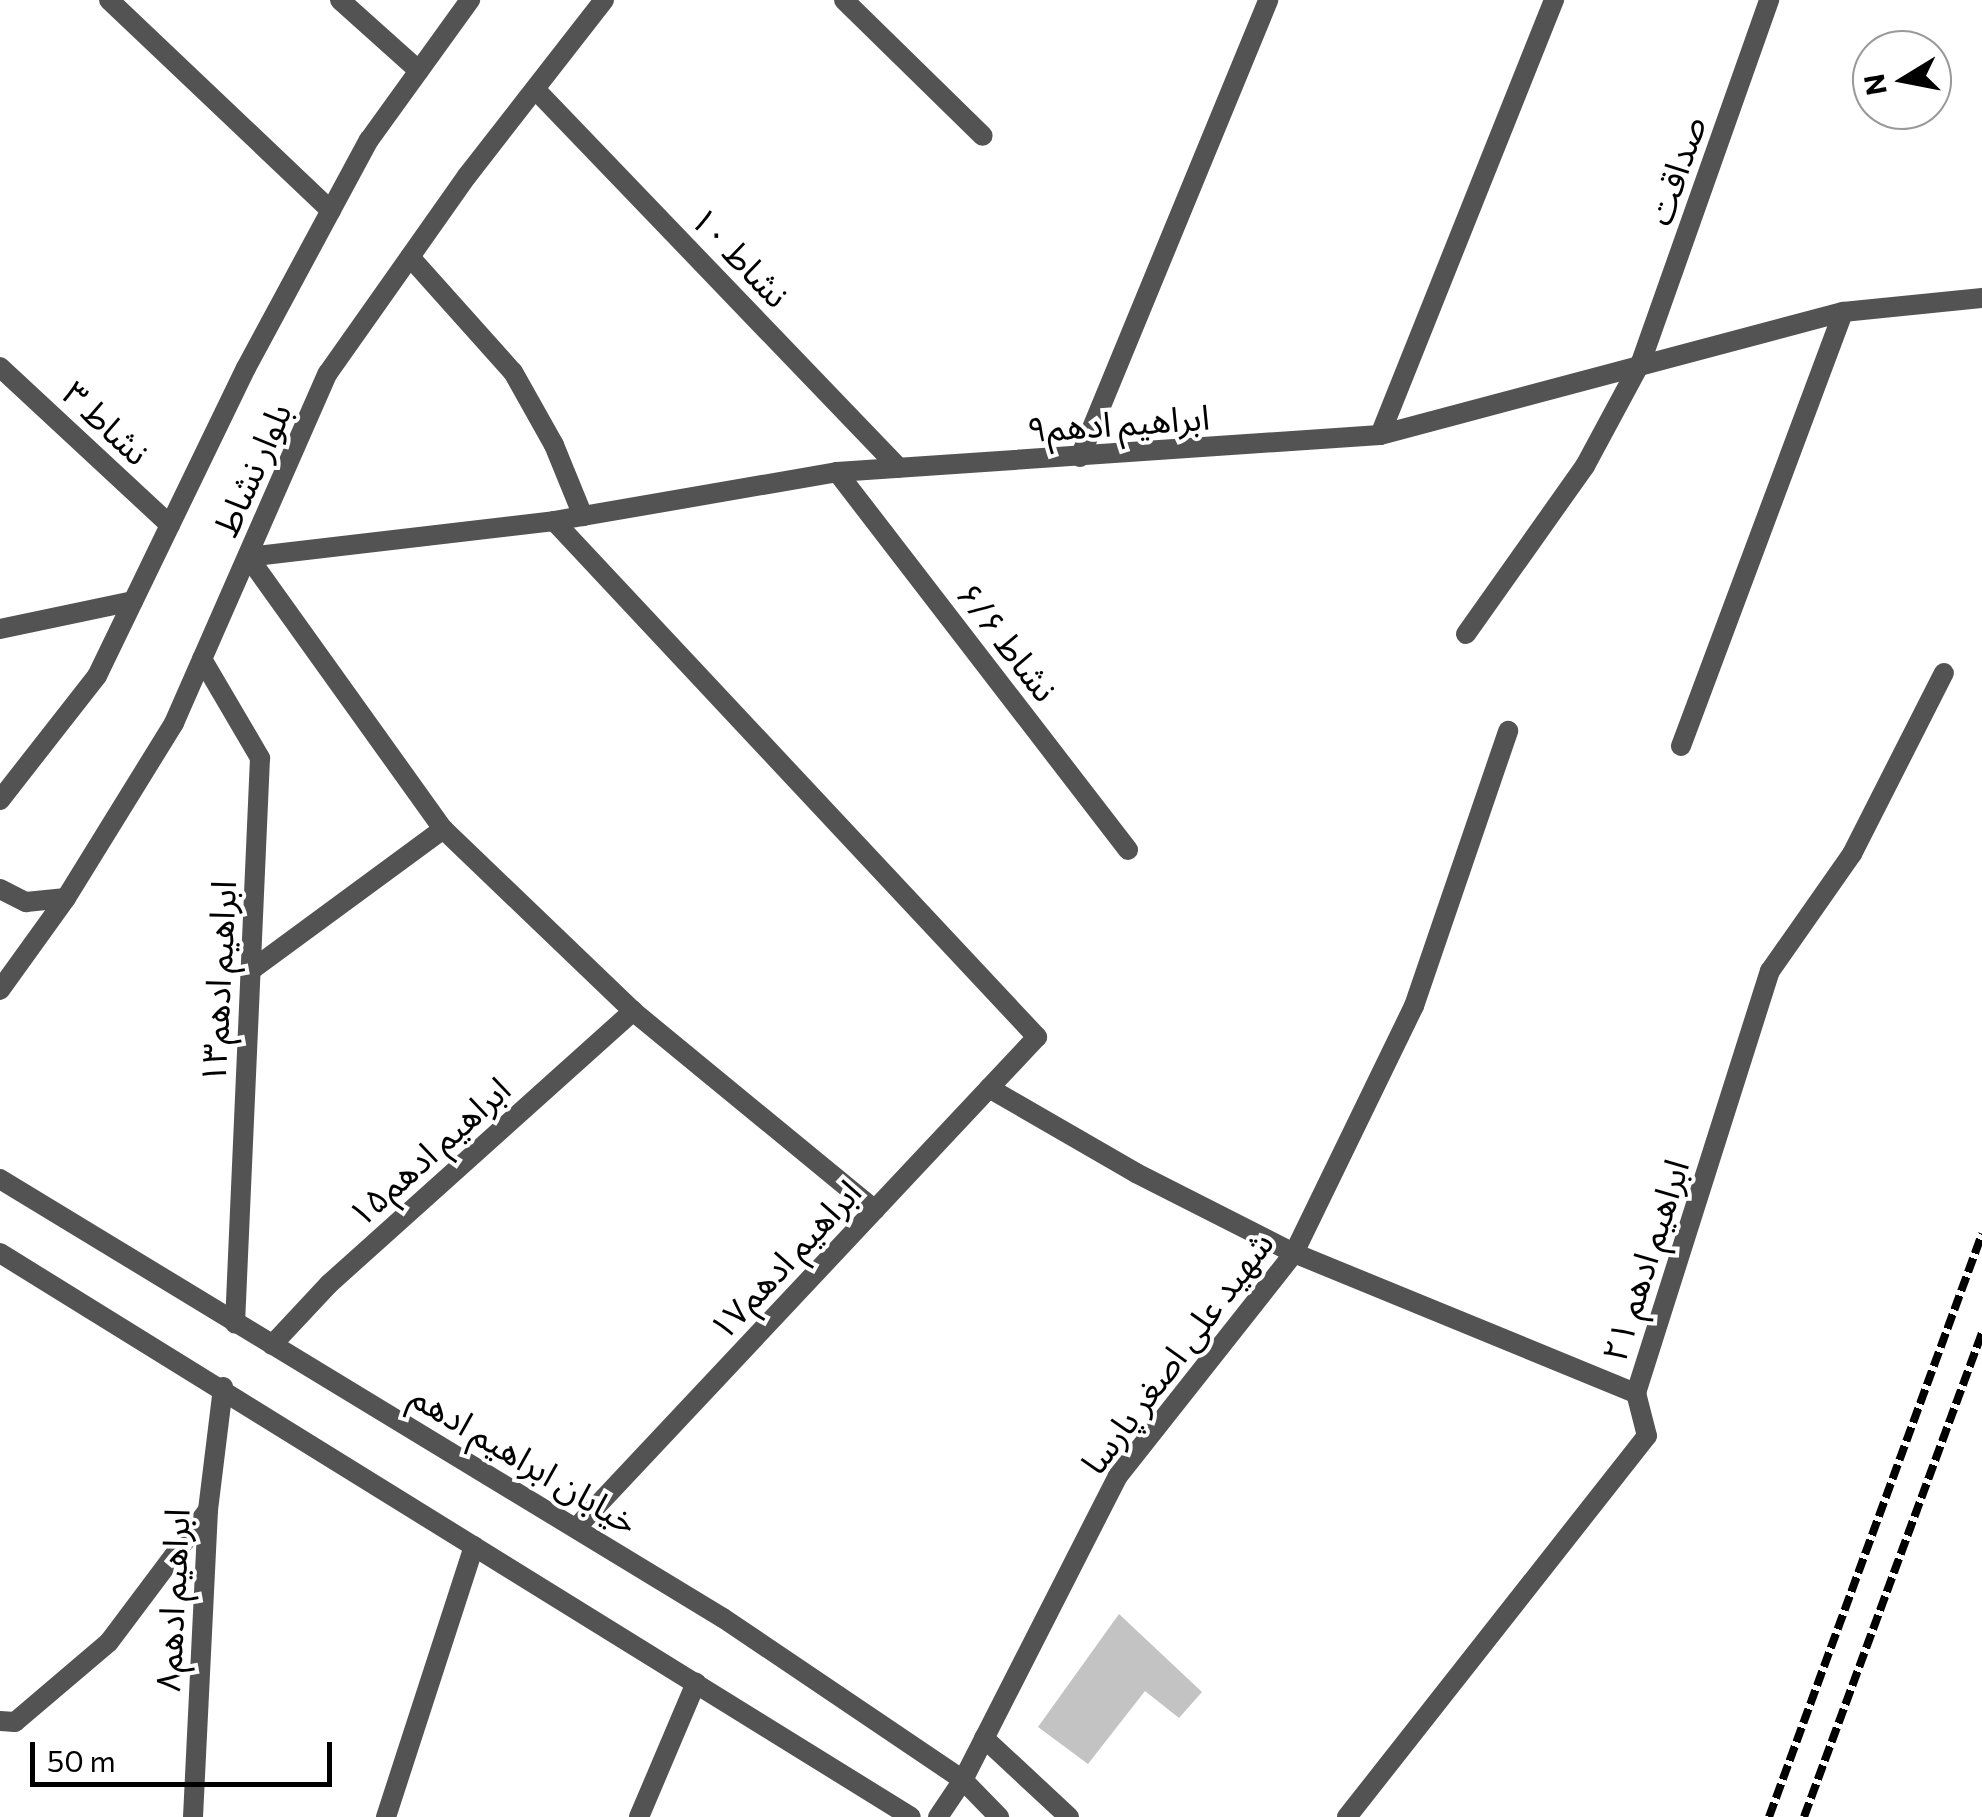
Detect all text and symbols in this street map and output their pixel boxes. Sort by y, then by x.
north arrow [1852,30,1952,130]
text: N [1856,72,1893,98]
street label: صداقت [1637,110,1713,230]
street label: نشاط ۱۰ [683,197,799,315]
street label: نشاط ۳ [55,371,159,473]
street label: ابراهیم ادهم۹ [1025,395,1211,449]
street label: بلوار نشاط [203,396,299,542]
street label: نشاط ۶/۶ [949,573,1067,709]
street label: ابراهیم ادهم۱۳ [191,879,243,1085]
street label: ابراهیم ادهم۱۵ [338,1067,518,1235]
street label: ابراهیم ادهم ۲۱ [1592,1154,1696,1366]
street label: ابراهیم ادهم۱۷ [699,1170,869,1348]
street label: شهید علی اصغر پارسا [1071,1222,1281,1482]
street label: خیابان ابراهیم ادهم [404,1374,646,1542]
street label: ابراهیم ادهم۸ [145,1507,197,1693]
scale bar [35,1722,338,1784]
text: 50 m [47,1741,116,1778]

